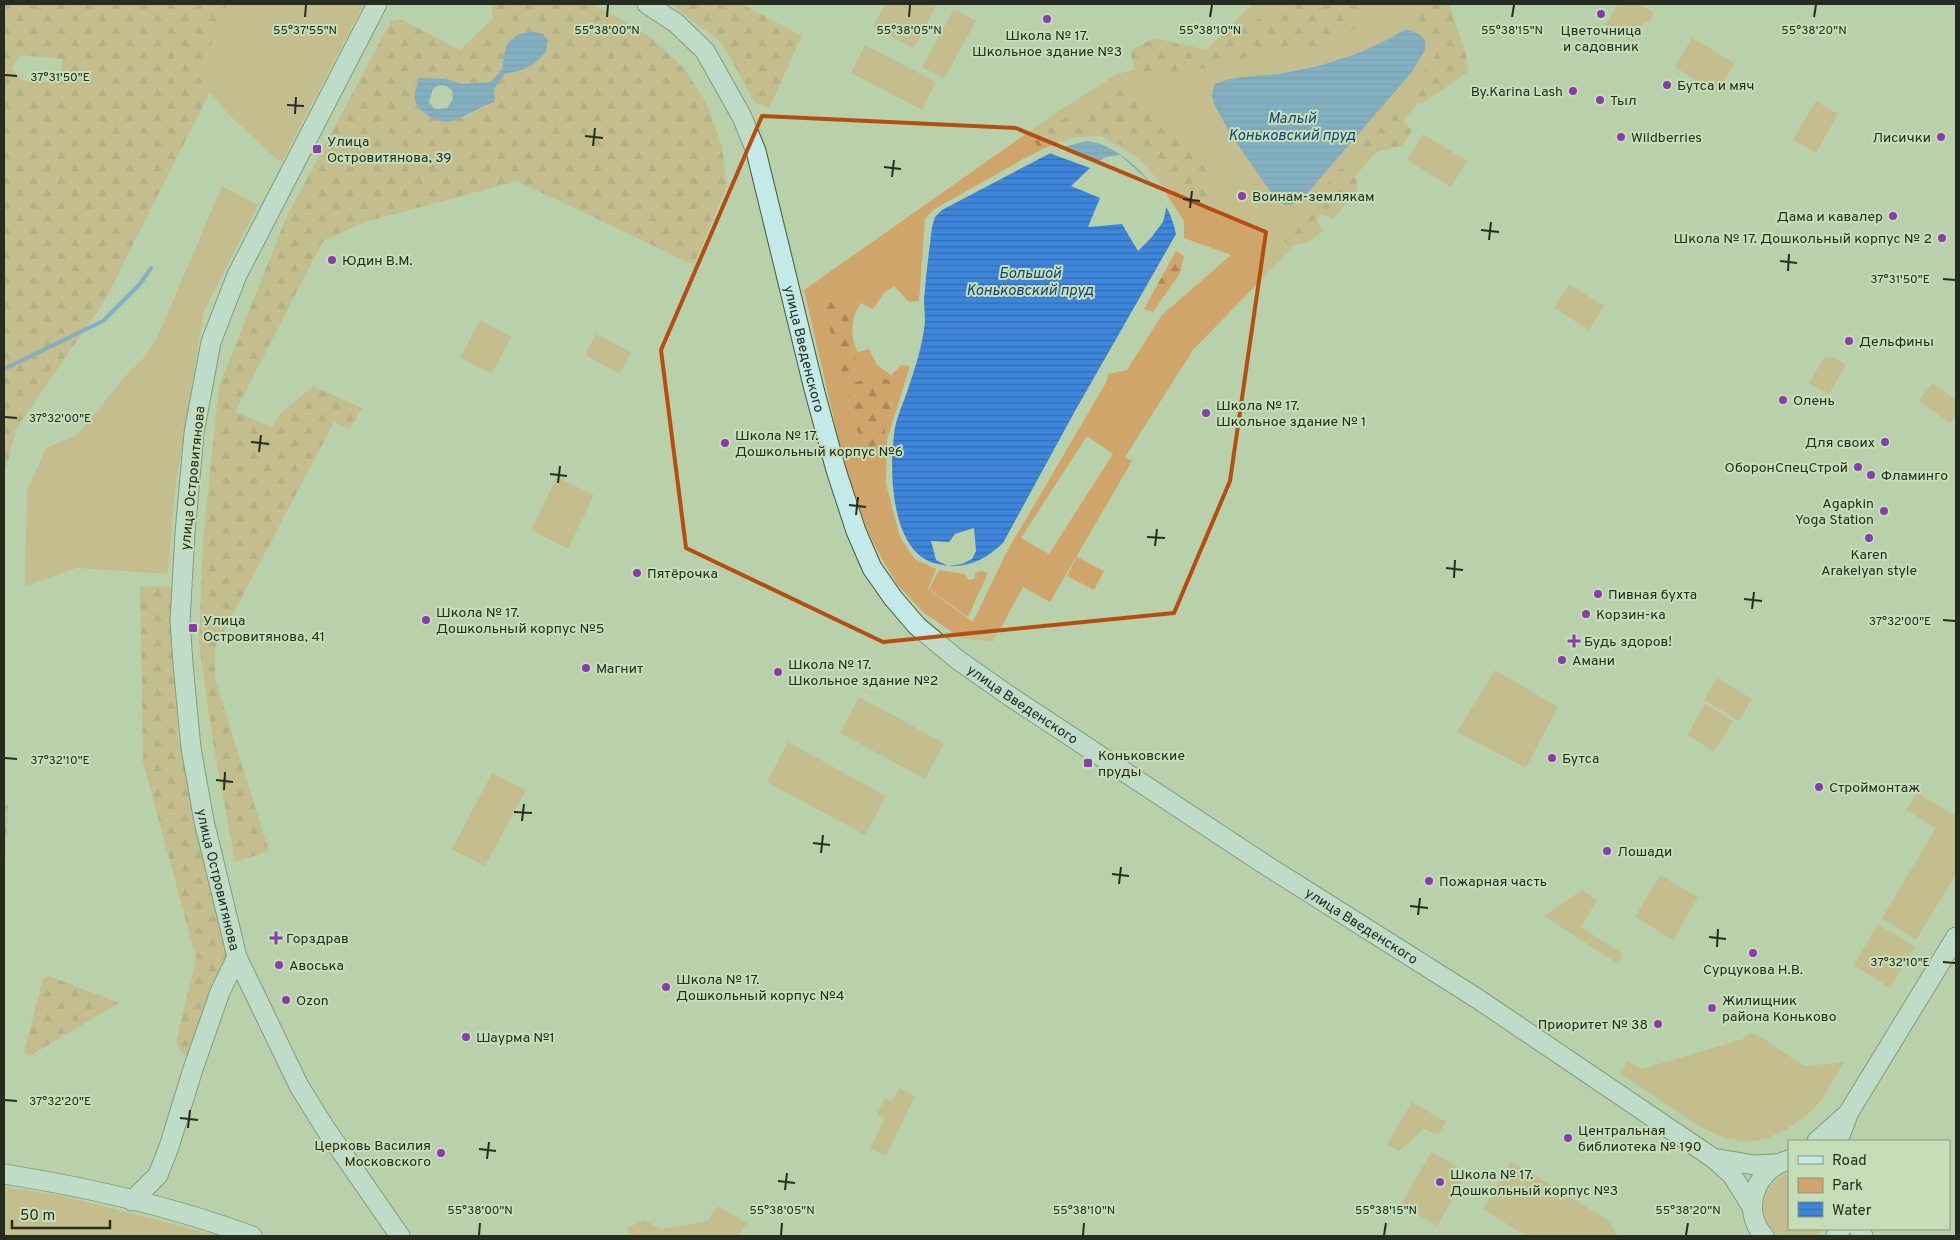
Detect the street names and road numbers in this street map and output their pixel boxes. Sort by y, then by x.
street label: улица Введенского [779,284,827,415]
street label: улица Островитянова [177,405,210,551]
street label: улица Введенского [963,662,1081,749]
street label: улица Островитянова [192,808,242,953]
street label: улица Введенского [1301,885,1421,969]

